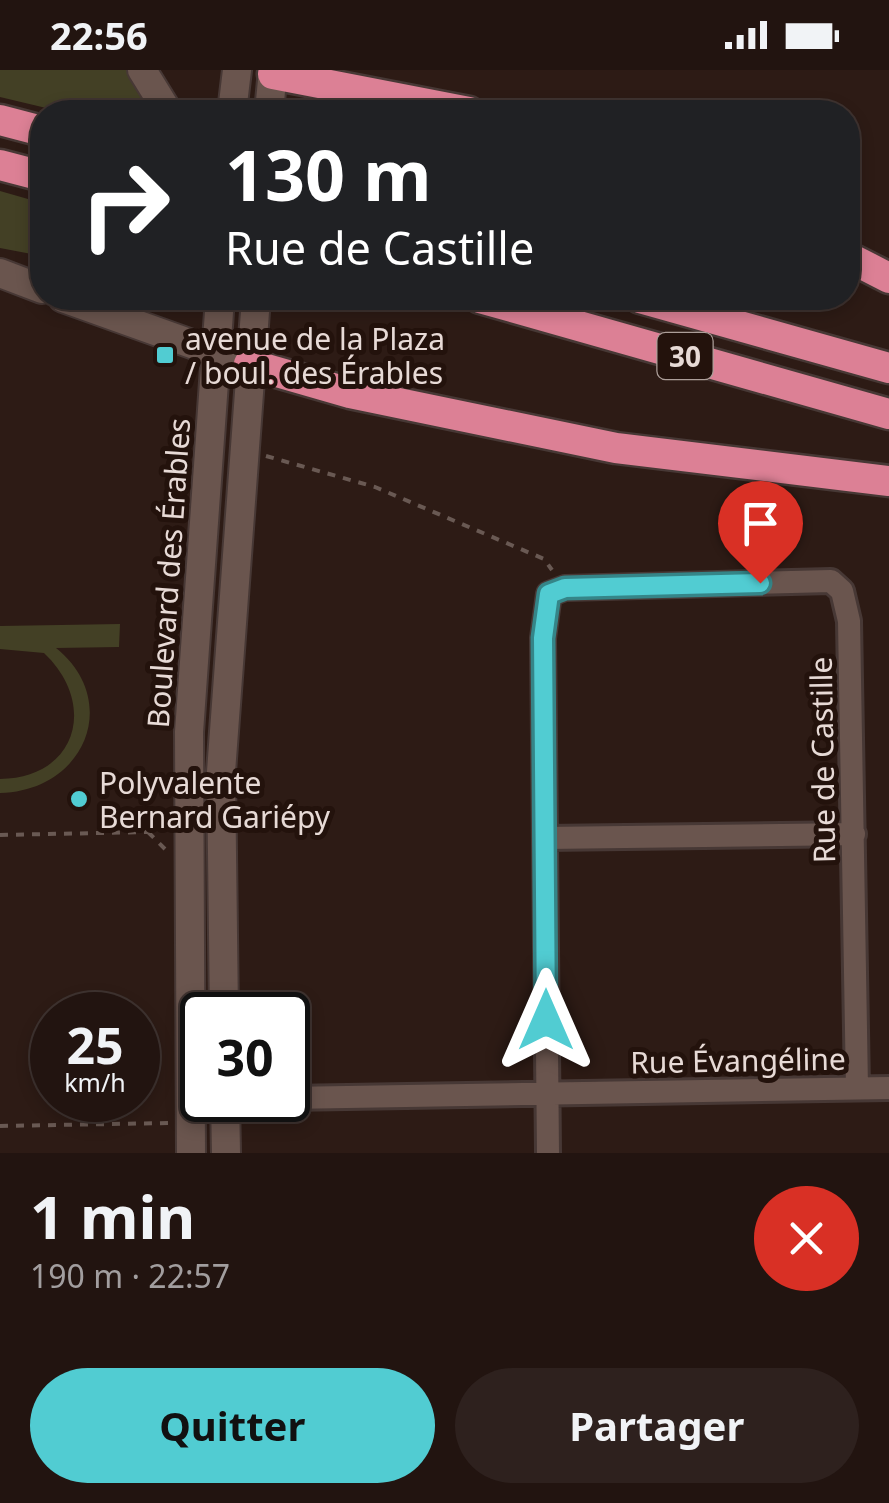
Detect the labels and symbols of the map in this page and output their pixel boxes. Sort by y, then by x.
place label: avenue de la Plaza / boul. des Érables [185,318,445,393]
road number: 30 [658,333,712,379]
marker: avenue de la Plaza / boul. des Érables [154,344,176,366]
street label: Boulevard des Érables [137,417,199,729]
pin [718,481,803,584]
street label: Rue de Castille [800,657,844,863]
place label: Polyvalente Bernard Gariépy [99,762,331,837]
marker: Polyvalente Bernard Gariépy [68,788,90,810]
position arrow [494,968,598,1072]
speed limit sign: 30 [180,992,310,1122]
street label: Rue Évangéline [630,1038,846,1082]

